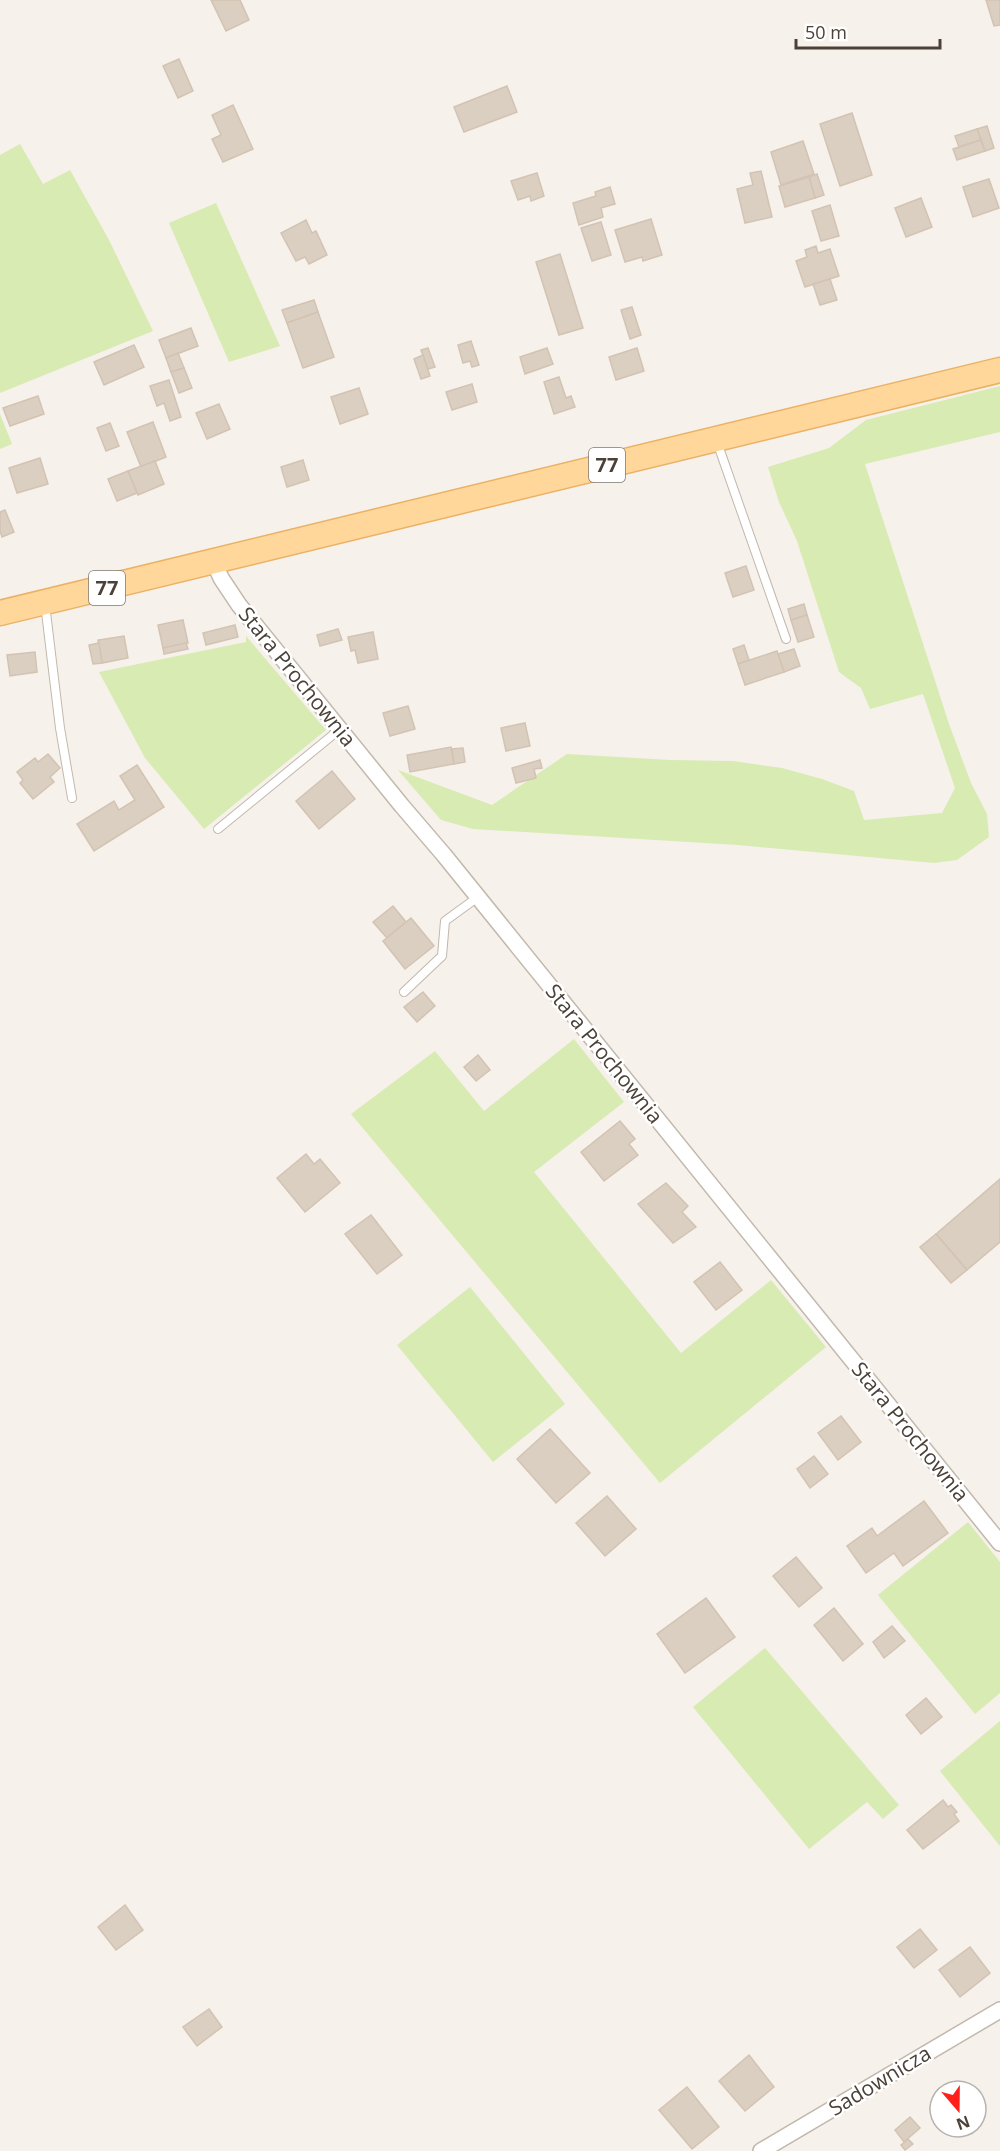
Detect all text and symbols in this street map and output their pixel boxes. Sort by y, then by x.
scale bar [796,12,940,50]
text: 50 m [805,20,847,44]
road number: 77 [589,448,625,482]
road number: 77 [89,571,125,605]
street label: Stara Prochownia [233,601,363,752]
street label: Stara Prochownia [540,978,670,1129]
street label: Stara Prochownia [846,1356,976,1507]
street label: Sadownicza [823,2039,936,2122]
north arrow [928,2079,988,2139]
text: N [953,2111,973,2136]

